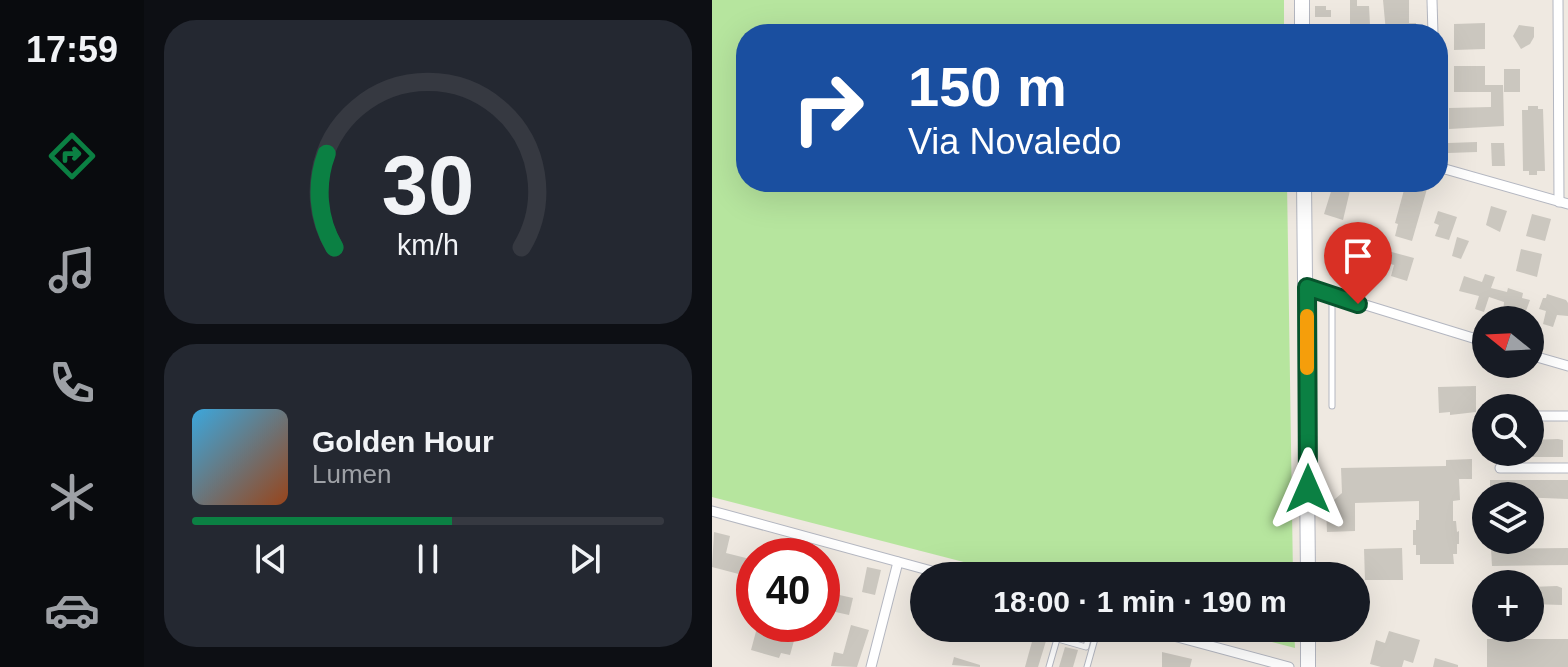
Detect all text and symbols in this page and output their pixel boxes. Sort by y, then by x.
text: 17:59 [26,29,118,70]
text: 150 m [908,55,1067,118]
icon: right [776,56,880,160]
text: Via Novaledo [908,121,1122,162]
icon: directions [44,128,100,184]
text: 30 [382,138,474,231]
pin [1324,222,1392,304]
text: km/h [397,229,459,261]
icon: arrive [1336,234,1380,278]
icon: music [44,242,100,298]
north arrow [1472,306,1544,378]
map controls [1472,306,1544,642]
icon: phone [44,355,100,411]
button: search [1472,394,1544,466]
text: Golden Hour [312,425,494,458]
position arrow [1266,447,1350,531]
text: Lumen [312,459,392,489]
icon: climate [44,469,100,525]
button: layers [1472,482,1544,554]
icon: previous [249,537,293,581]
icon: pause [406,537,450,581]
icon: next [563,537,607,581]
speed limit sign: 40 [736,538,840,642]
button: + [1472,570,1544,642]
icon: car [44,582,100,638]
text: 18:00 · 1 min · 190 m [993,585,1287,618]

